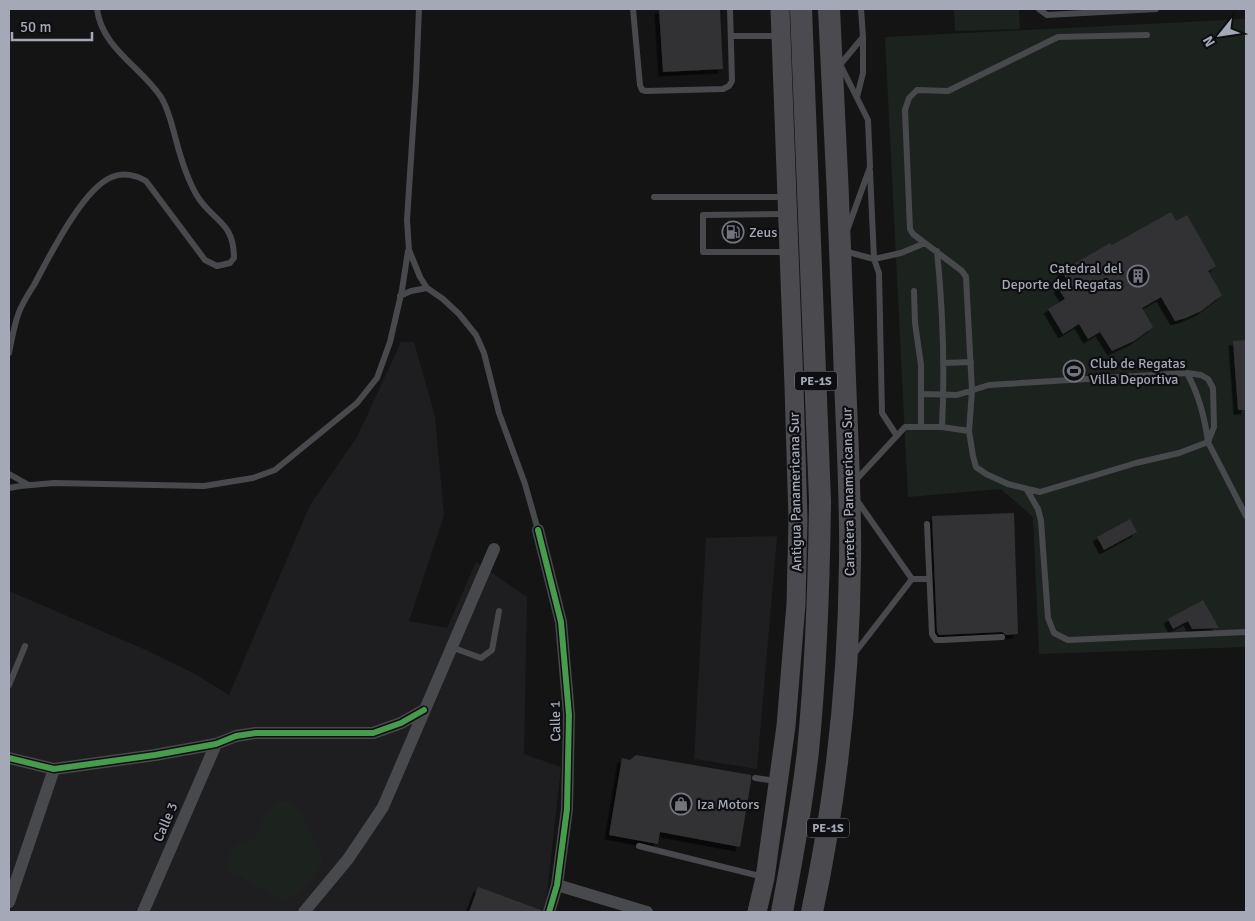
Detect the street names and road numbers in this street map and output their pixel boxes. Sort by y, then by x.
road number: PE-1S [795,372,837,391]
street label: Carretera Panamericana Sur [839,407,858,576]
street label: Antigua Panamericana Sur [786,411,805,572]
street label: Calle 1 [547,700,564,742]
street label: Calle 3 [150,800,181,844]
road number: PE-1S [807,818,849,838]

